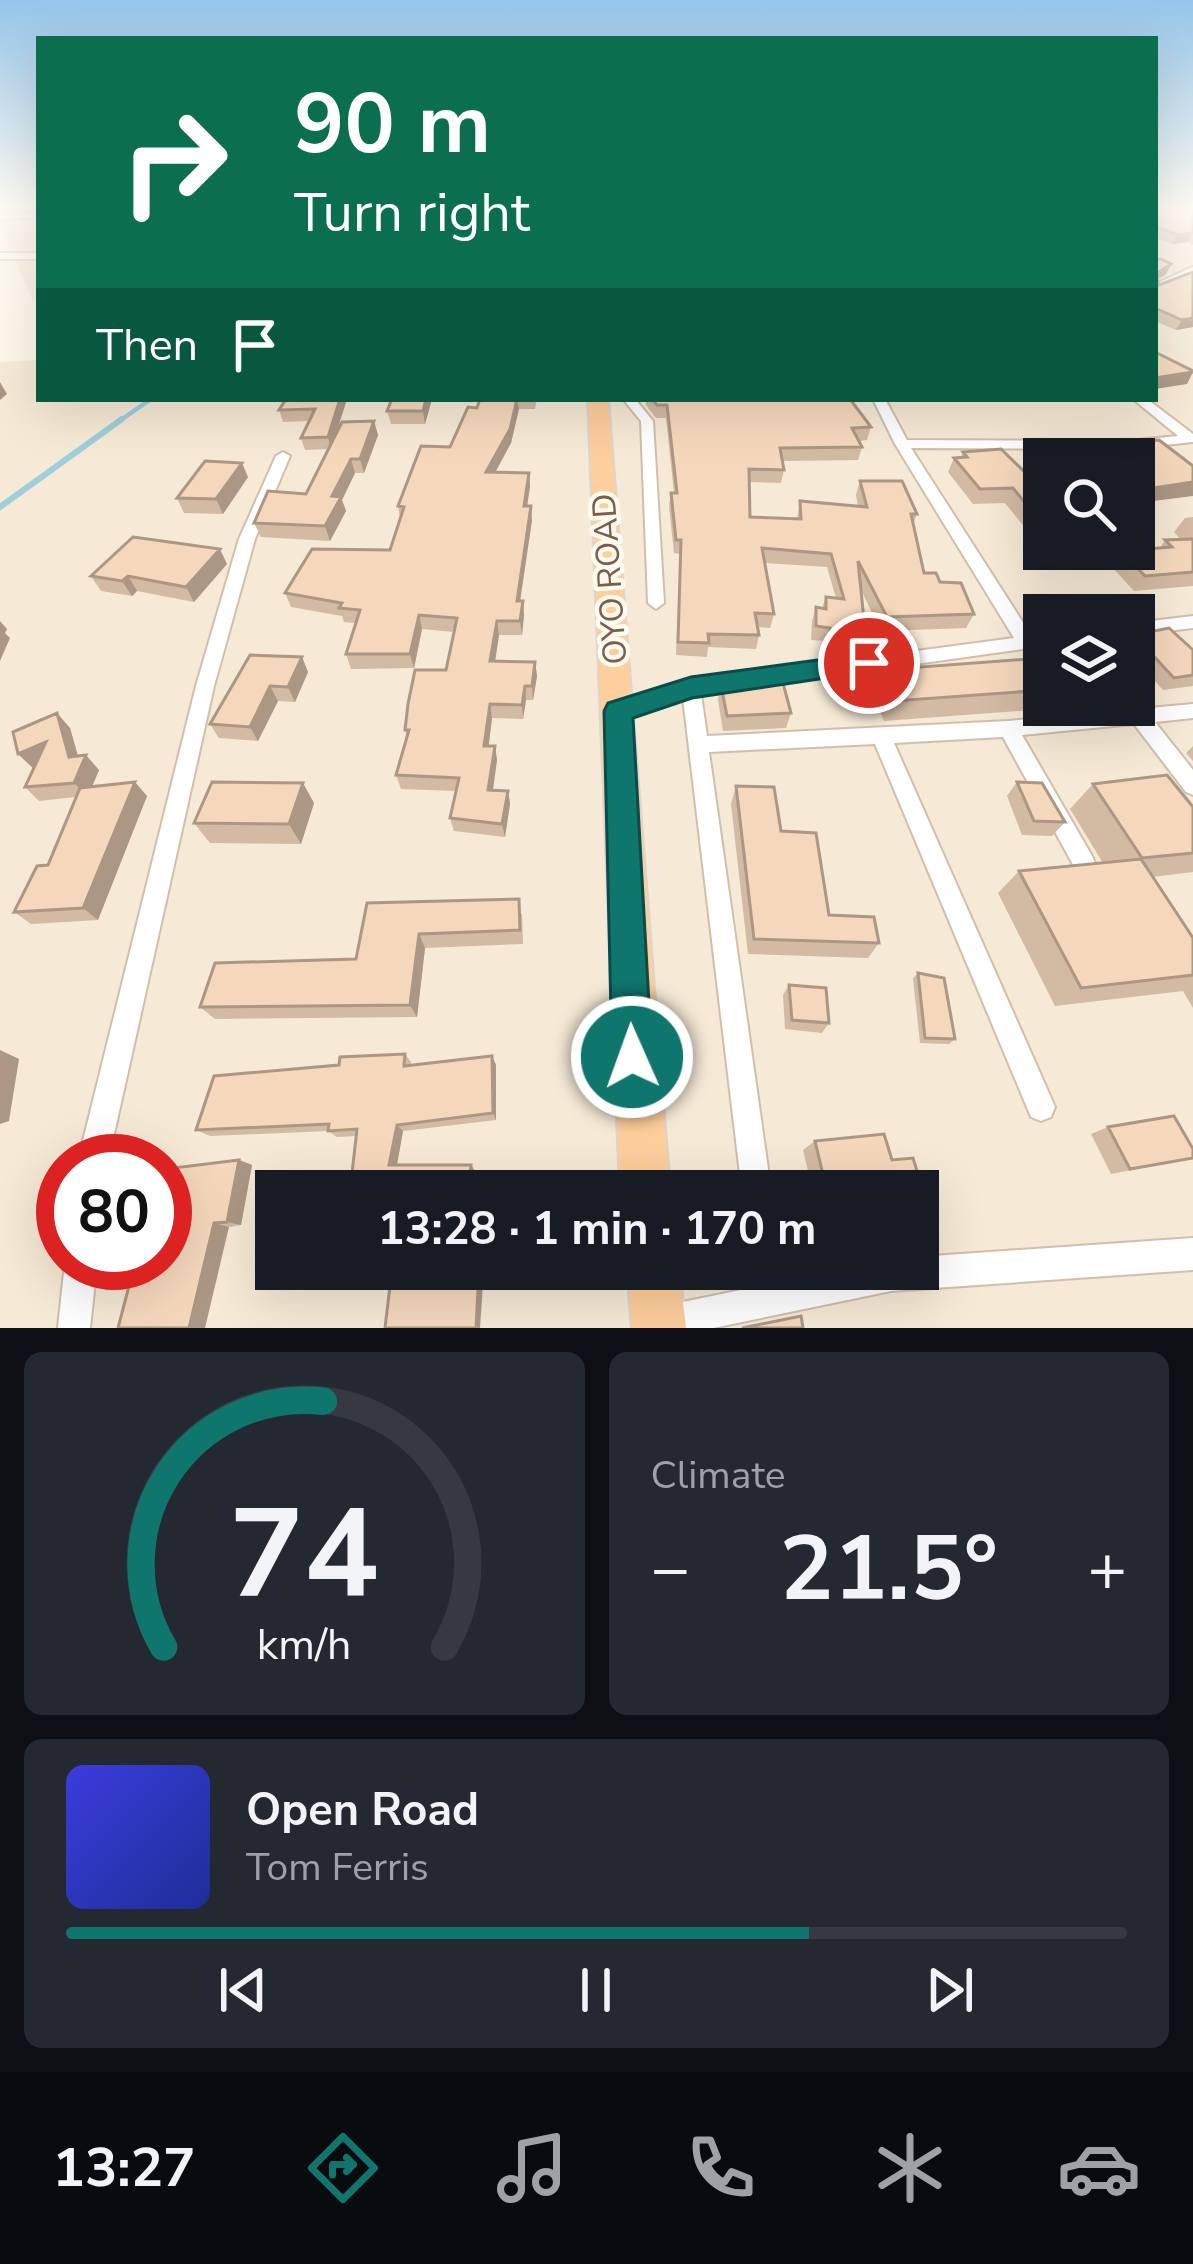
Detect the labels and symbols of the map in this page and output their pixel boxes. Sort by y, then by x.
street label: OYO ROAD [582,492,638,666]
pin [818,612,920,714]
position arrow [569,994,695,1120]
speed limit sign: 80 [36,1134,192,1290]

